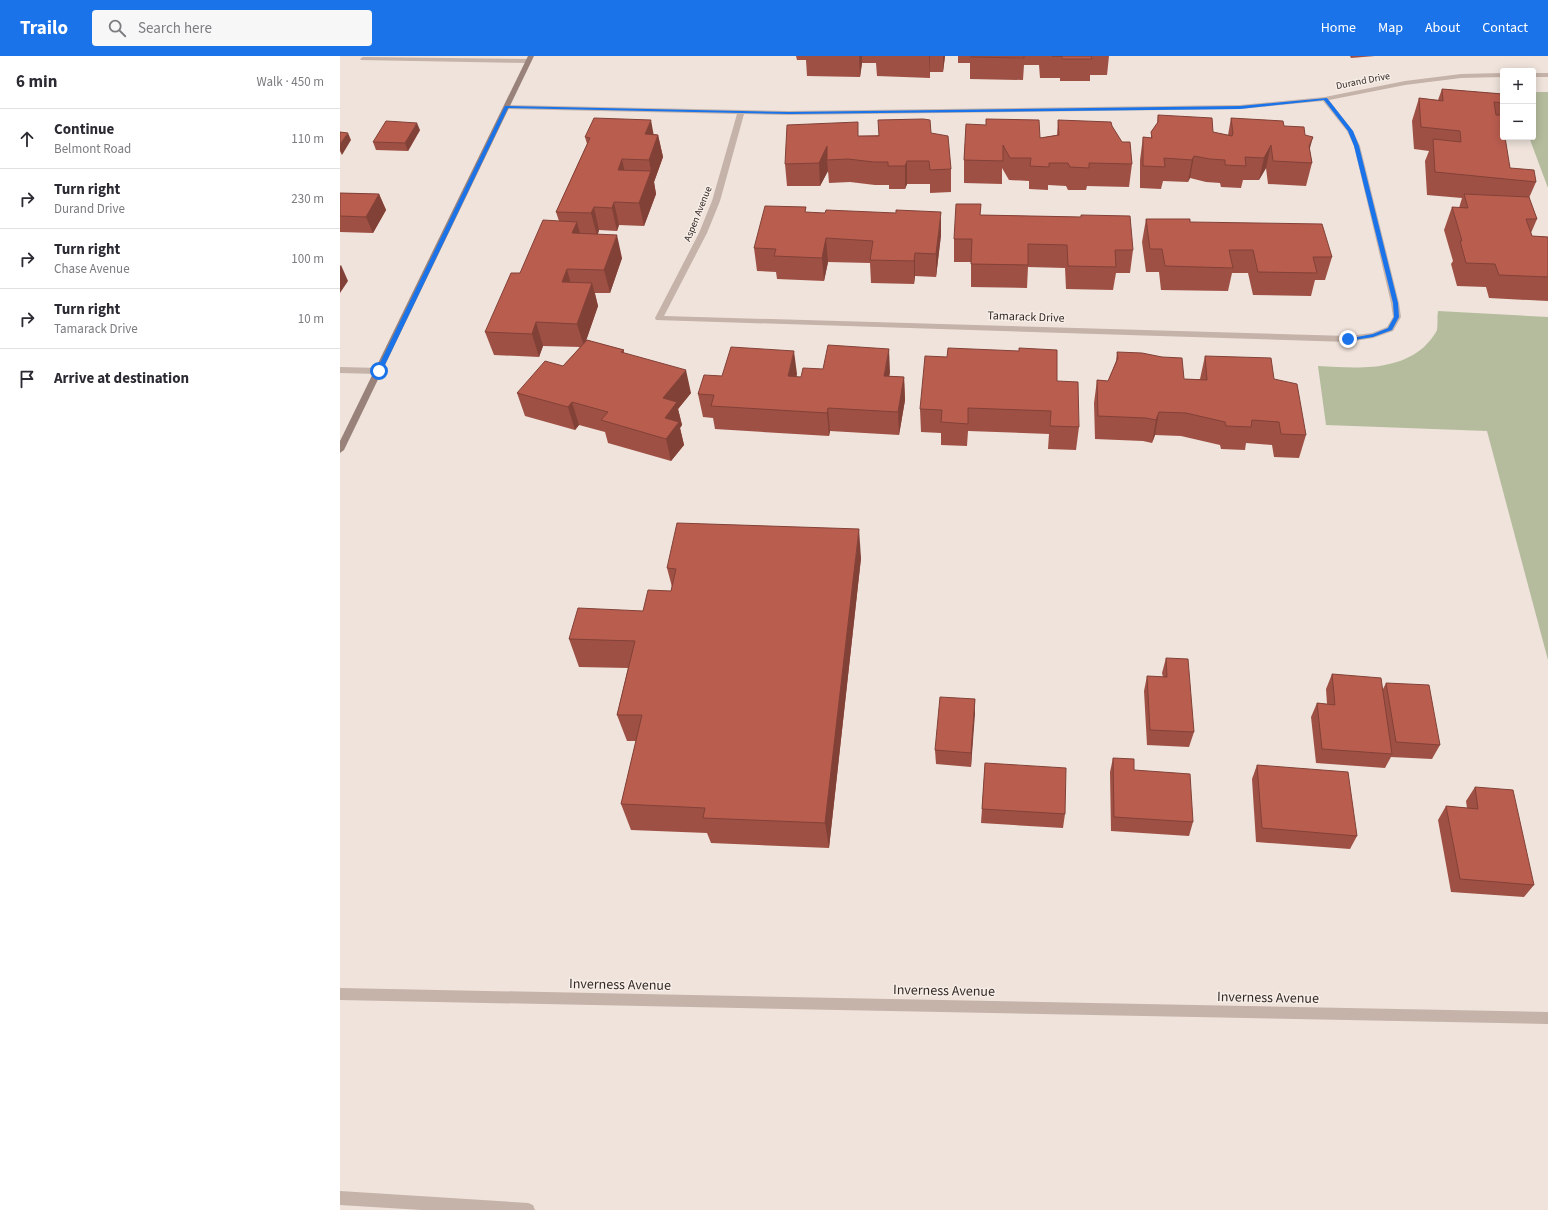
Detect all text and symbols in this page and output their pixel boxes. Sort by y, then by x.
search box [92,10,372,46]
text: Trailo [20,15,68,42]
icon: search [106,17,128,39]
text: Search here [138,18,212,39]
text: Home [1321,18,1356,38]
text: Map [1378,18,1403,38]
text: About [1425,18,1460,38]
text: Contact [1482,18,1528,38]
map controls [1500,68,1536,140]
button: + [1500,68,1536,104]
street label: Durand Drive [1335,69,1391,93]
text: 6 min [16,70,57,94]
text: Walk · 450 m [256,73,324,91]
button: − [1500,104,1536,140]
text: Continue [54,119,114,140]
icon: ahead [16,128,38,150]
text: 110 m [291,130,324,148]
text: Belmont Road [54,140,131,158]
text: Turn right [54,179,120,200]
street label: Aspen Avenue [681,184,715,244]
icon: right [16,188,38,210]
text: 230 m [291,190,324,208]
text: Durand Drive [54,200,125,218]
text: Turn right [54,239,120,260]
icon: right [16,248,38,270]
text: 100 m [291,250,324,268]
text: Chase Avenue [54,260,130,278]
text: Turn right [54,299,120,320]
street label: Tamarack Drive [987,307,1065,327]
icon: right [16,308,38,330]
text: 10 m [298,310,324,328]
text: Tamarack Drive [54,320,138,338]
route end [1339,330,1357,348]
route start [370,362,388,380]
icon: arrive [16,368,38,390]
text: Arrive at destination [54,368,189,389]
street label: Inverness Avenue [569,974,671,996]
street label: Inverness Avenue [893,980,995,1002]
street label: Inverness Avenue [1217,987,1319,1009]

